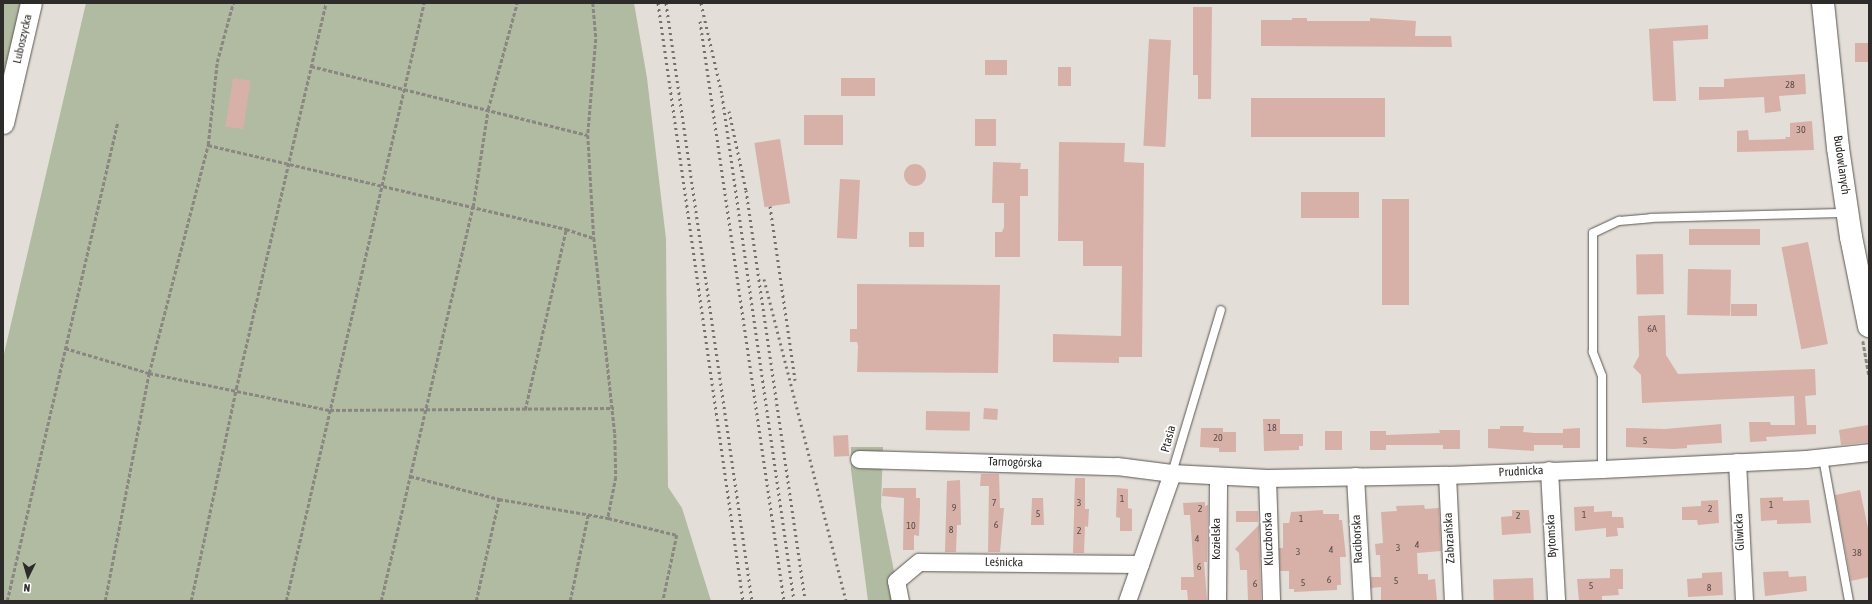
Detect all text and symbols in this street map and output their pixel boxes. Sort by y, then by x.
street label: Luboszycka [10,13,36,65]
house number: 28 [1785,79,1795,91]
house number: 30 [1796,124,1806,136]
street label: Budowlanych [1830,135,1852,195]
house number: 6A [1647,323,1657,335]
house number: 18 [1267,422,1277,434]
street label: Ptasia [1158,424,1180,454]
house number: 20 [1213,432,1223,444]
house number: 5 [1643,435,1647,447]
street label: Tarnogórska [988,455,1042,471]
street label: Prudnicka [1498,464,1544,480]
house number: 1 [1120,493,1124,505]
house number: 7 [992,497,996,509]
house number: 3 [1077,497,1081,509]
house number: 1 [1769,499,1773,511]
house number: 9 [952,502,956,514]
house number: 2 [1198,503,1202,515]
house number: 2 [1708,503,1712,515]
house number: 5 [1036,508,1040,520]
house number: 1 [1582,509,1586,521]
house number: 2 [1516,510,1520,522]
street label: Kluczborska [1261,512,1277,566]
street label: Zabrzańska [1441,512,1459,564]
house number: 1 [1299,513,1303,525]
street label: Gliwicka [1732,513,1748,551]
street label: Raciborska [1350,514,1366,564]
street label: Bytomska [1544,514,1560,558]
street label: Kozielska [1210,518,1224,560]
house number: 6 [994,519,998,531]
house number: 10 [906,520,916,532]
house number: 8 [949,524,953,536]
house number: 2 [1077,525,1081,537]
house number: 4 [1195,533,1199,545]
house number: 4 [1415,539,1419,551]
house number: 3 [1396,542,1400,554]
house number: 4 [1329,544,1333,556]
house number: 3 [1296,546,1300,558]
house number: 38 [1852,547,1862,559]
street label: Leśnicka [985,555,1023,571]
north arrow [8,556,48,596]
house number: 6 [1197,561,1201,573]
house number: 6 [1327,574,1331,586]
house number: 5 [1394,575,1398,587]
house number: 5 [1301,577,1305,589]
house number: 6 [1253,578,1257,590]
house number: 5 [1589,580,1593,592]
text: N [23,582,31,594]
house number: 8 [1707,582,1711,594]

